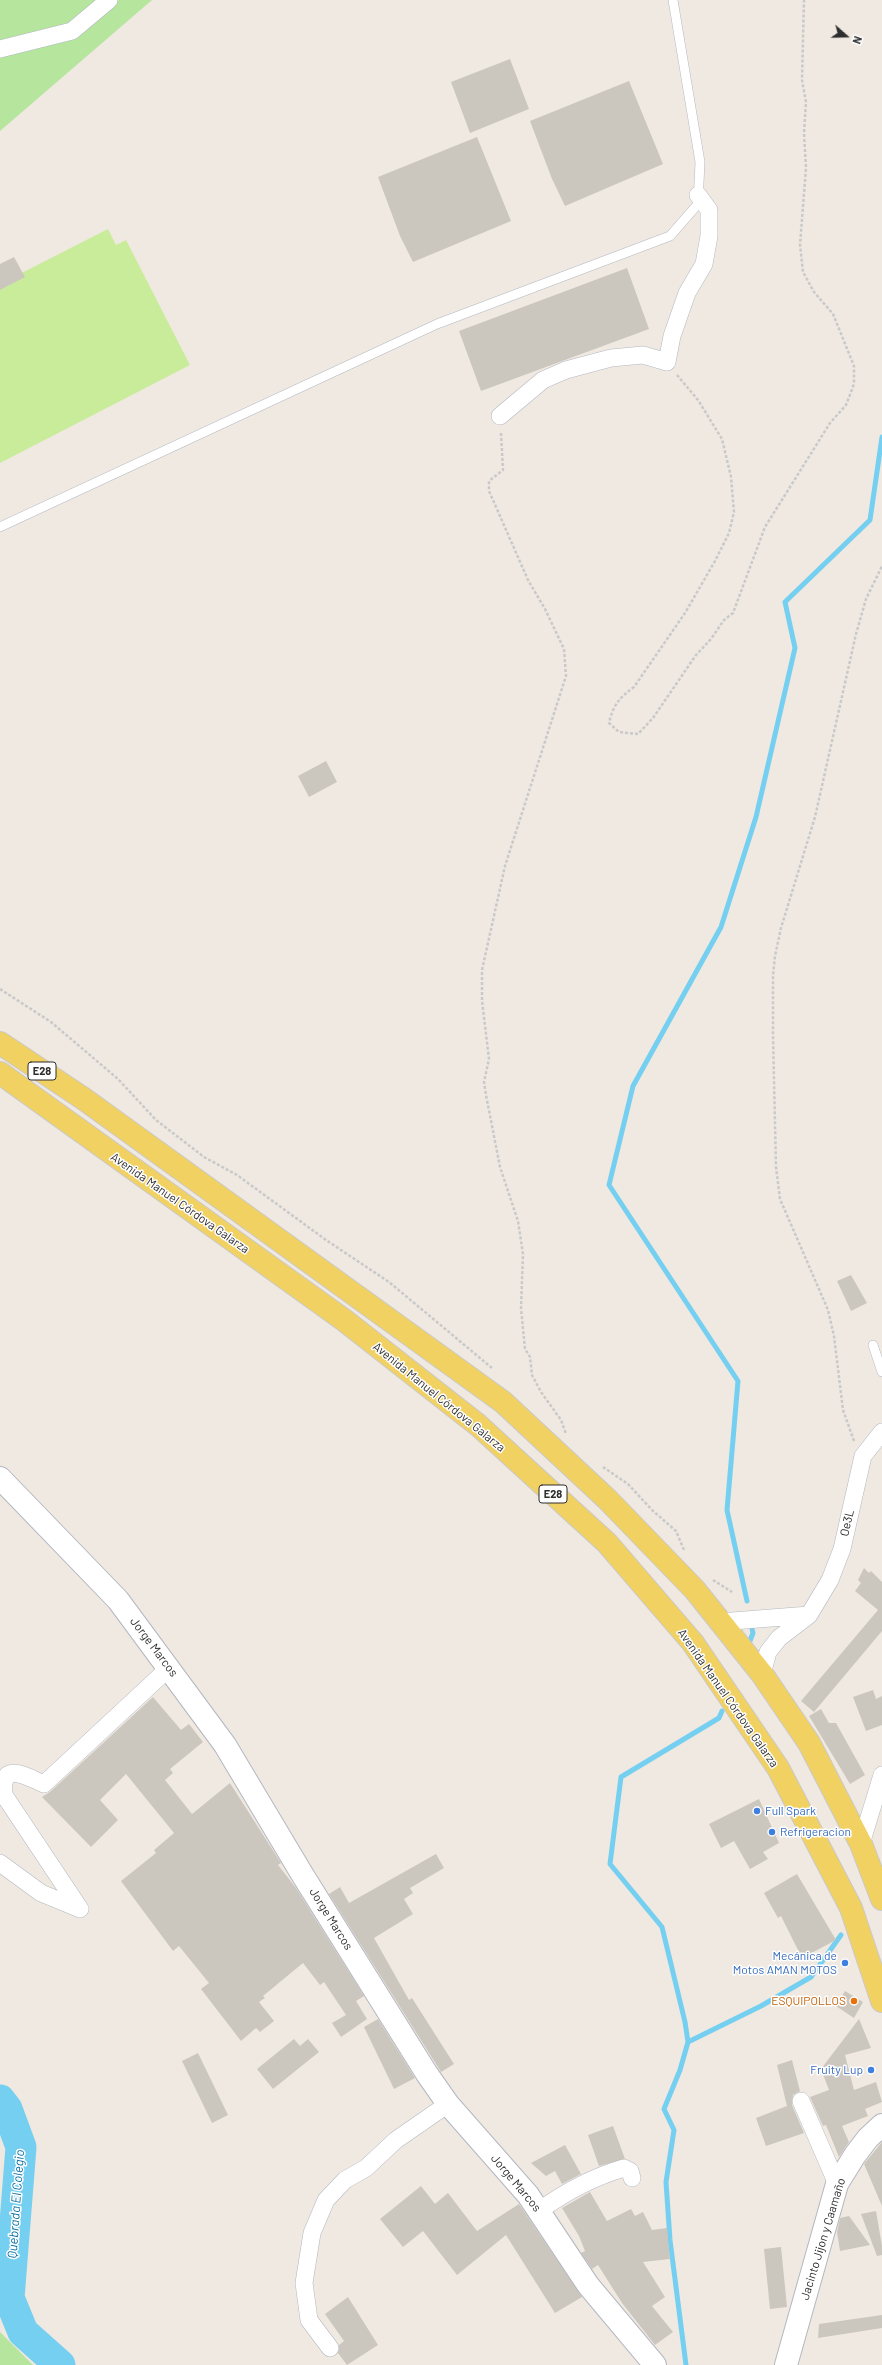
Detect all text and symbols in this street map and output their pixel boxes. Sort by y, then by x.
north arrow [826,16,866,56]
text: N [850,35,865,46]
road number: E28 [28,1062,56,1080]
street label: Avenida Manuel Córdova Galarza [108,1150,252,1256]
street label: Avenida Manuel Córdova Galarza [370,1339,508,1455]
road number: E28 [539,1485,567,1503]
street label: Oe3L [837,1508,857,1538]
street label: Jorge Marcos [127,1615,181,1679]
street label: Avenida Manuel Córdova Galarza [675,1626,781,1770]
place label: Full Spark [765,1804,816,1818]
marker: Full Spark [752,1806,762,1816]
place label: Refrigeracion [780,1825,851,1839]
marker: Refrigeracion [767,1827,777,1837]
street label: Jorge Marcos [306,1885,356,1953]
place label: Mecánica de Motos AMAN MOTOS [733,1949,837,1977]
marker: Mecánica de Motos AMAN MOTOS [840,1958,850,1968]
place label: ESQUIPOLLOS [771,1994,846,2008]
marker: ESQUIPOLLOS [849,1996,859,2006]
place label: Fruity Lup [810,2063,863,2077]
marker: Fruity Lup [866,2065,876,2075]
water label: Quebrada El Colegio [4,2149,28,2259]
street label: Jorge Marcos [488,2151,544,2215]
street label: Jacinto Jijon y Caamaño [798,2176,848,2302]

